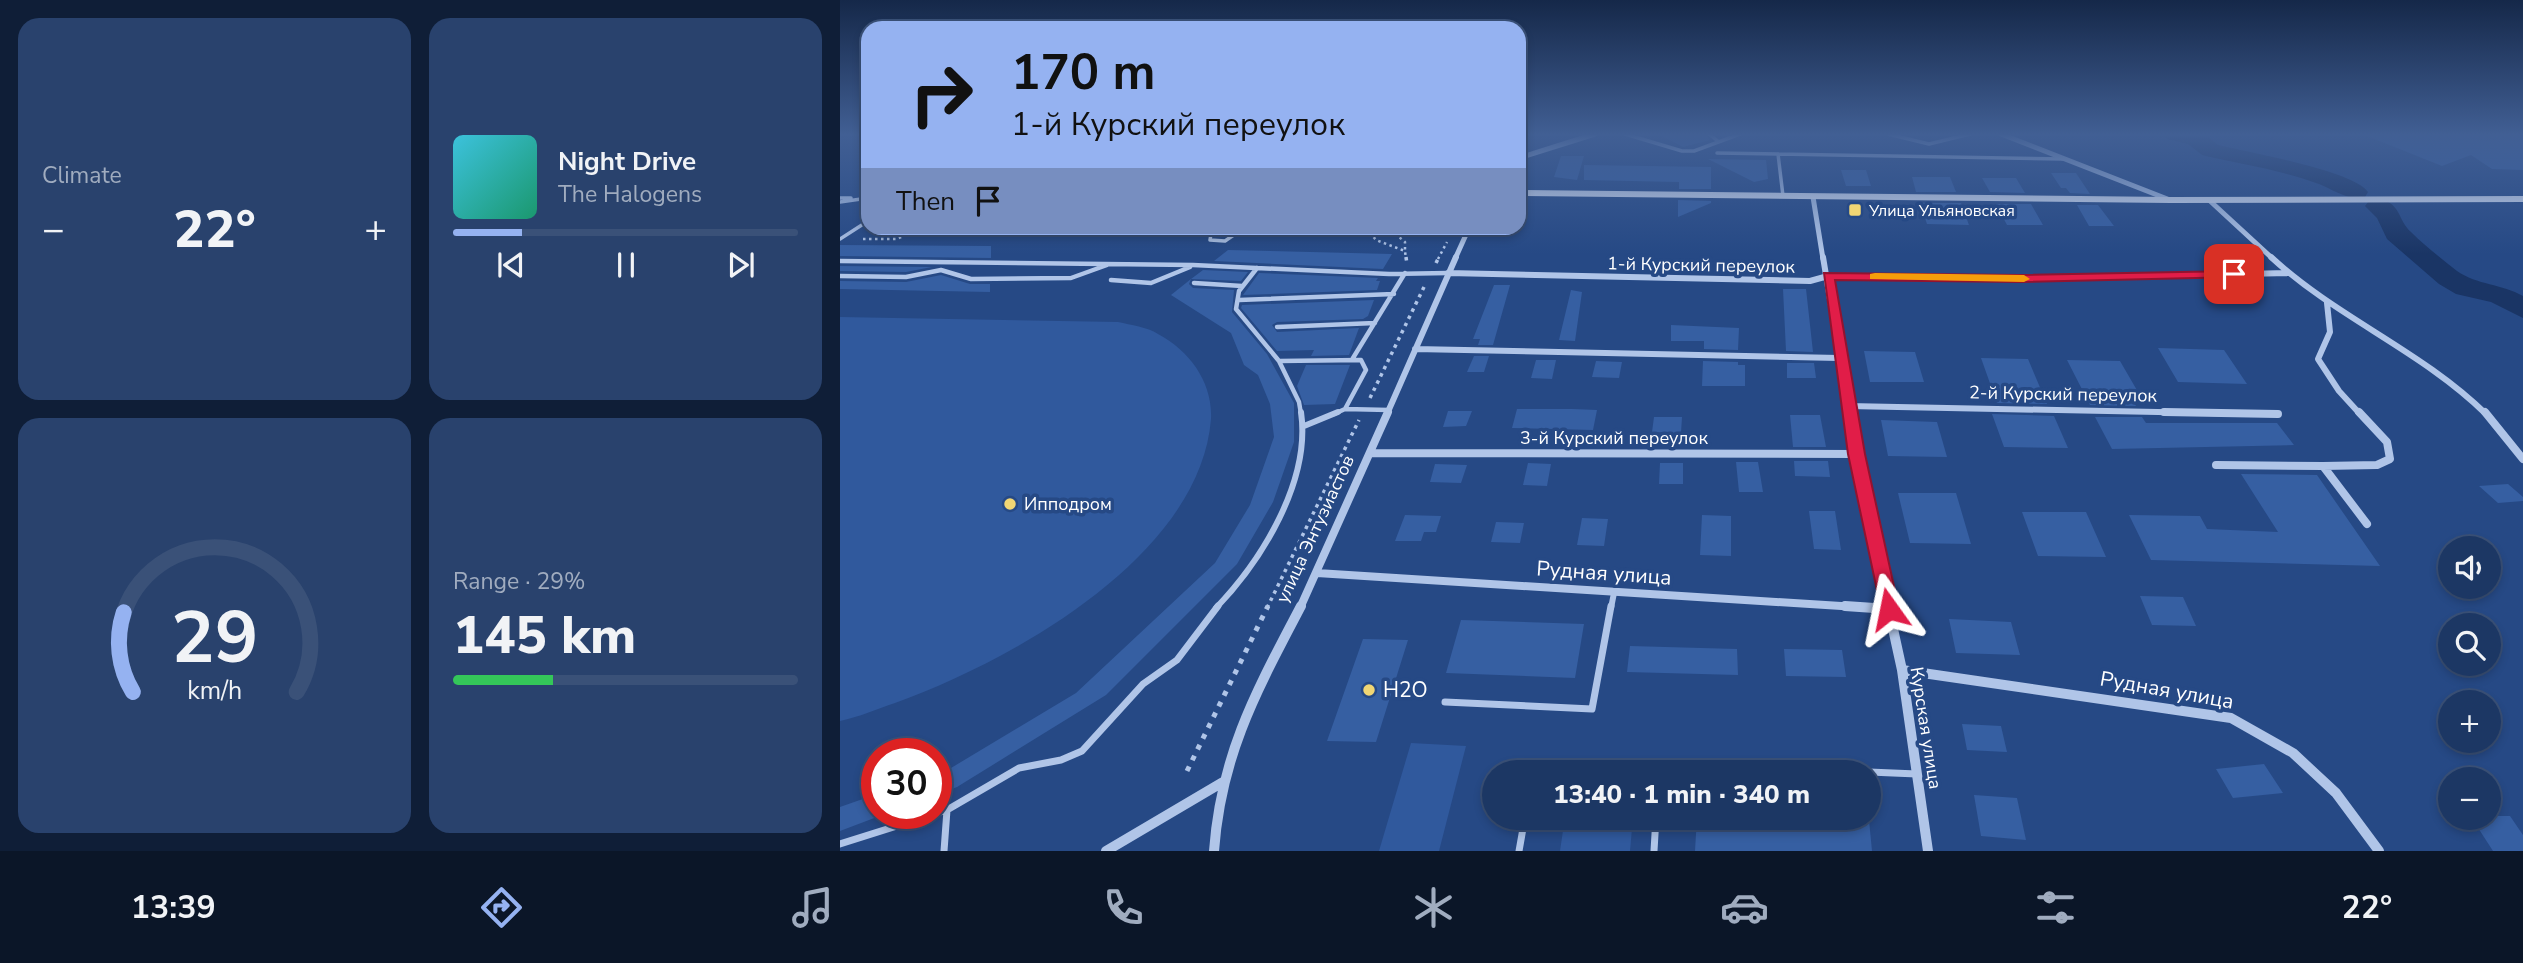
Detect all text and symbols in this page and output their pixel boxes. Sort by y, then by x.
text: 170 m [1011,39,1155,106]
icon: right [896,49,987,140]
text: 1-й Курский переулок [1011,103,1345,146]
text: Night Drive [558,144,696,179]
text: Climate [42,160,122,191]
text: The Halogens [558,179,702,210]
icon: arrive [969,182,1007,220]
text: Then [896,184,955,219]
text: 22° [173,194,256,265]
place label: Улица Ульяновская [1868,200,2015,222]
marker: Улица Ульяновская [1847,202,1863,218]
text: − [42,204,65,255]
text: + [364,204,387,255]
pin [2204,244,2264,304]
icon: previous [492,246,530,284]
icon: pause [607,246,645,284]
icon: next [722,246,760,284]
street label: 1-й Курский переулок [1607,251,1796,279]
icon: arrive [2215,255,2253,293]
street label: 2-й Курский переулок [1969,380,2158,408]
street label: 3-й Курский переулок [1520,426,1708,450]
street label: улица Энтузиастов [1270,451,1360,607]
place label: Ипподром [1024,492,1112,516]
marker: Ипподром [1002,496,1018,512]
map controls [2438,536,2501,830]
button: sound [2438,536,2501,599]
street label: Рудная улица [1535,554,1673,592]
text: Range · 29% [453,566,585,597]
position arrow [1852,572,1926,646]
text: 29 [171,588,258,688]
text: 145 km [453,600,636,671]
button: search [2438,613,2501,676]
street label: Рудная улица [2098,664,2236,716]
street label: Курская улица [1904,665,1948,791]
text: km/h [187,673,242,707]
place label: H2O [1383,676,1428,704]
marker: H2O [1361,682,1377,698]
button: + [2438,690,2501,753]
speed limit sign: 30 [861,738,952,829]
button: − [2438,767,2501,830]
text: 13:40 · 1 min · 340 m [1553,777,1810,812]
icon: directions [477,883,526,932]
icon: music [788,883,837,932]
icon: phone [1099,883,1148,932]
icon: climate [1409,883,1458,932]
icon: car [1720,883,1769,932]
icon: filters [2031,883,2080,932]
text: 13:39 [131,886,216,929]
text: 22° [2342,886,2392,929]

